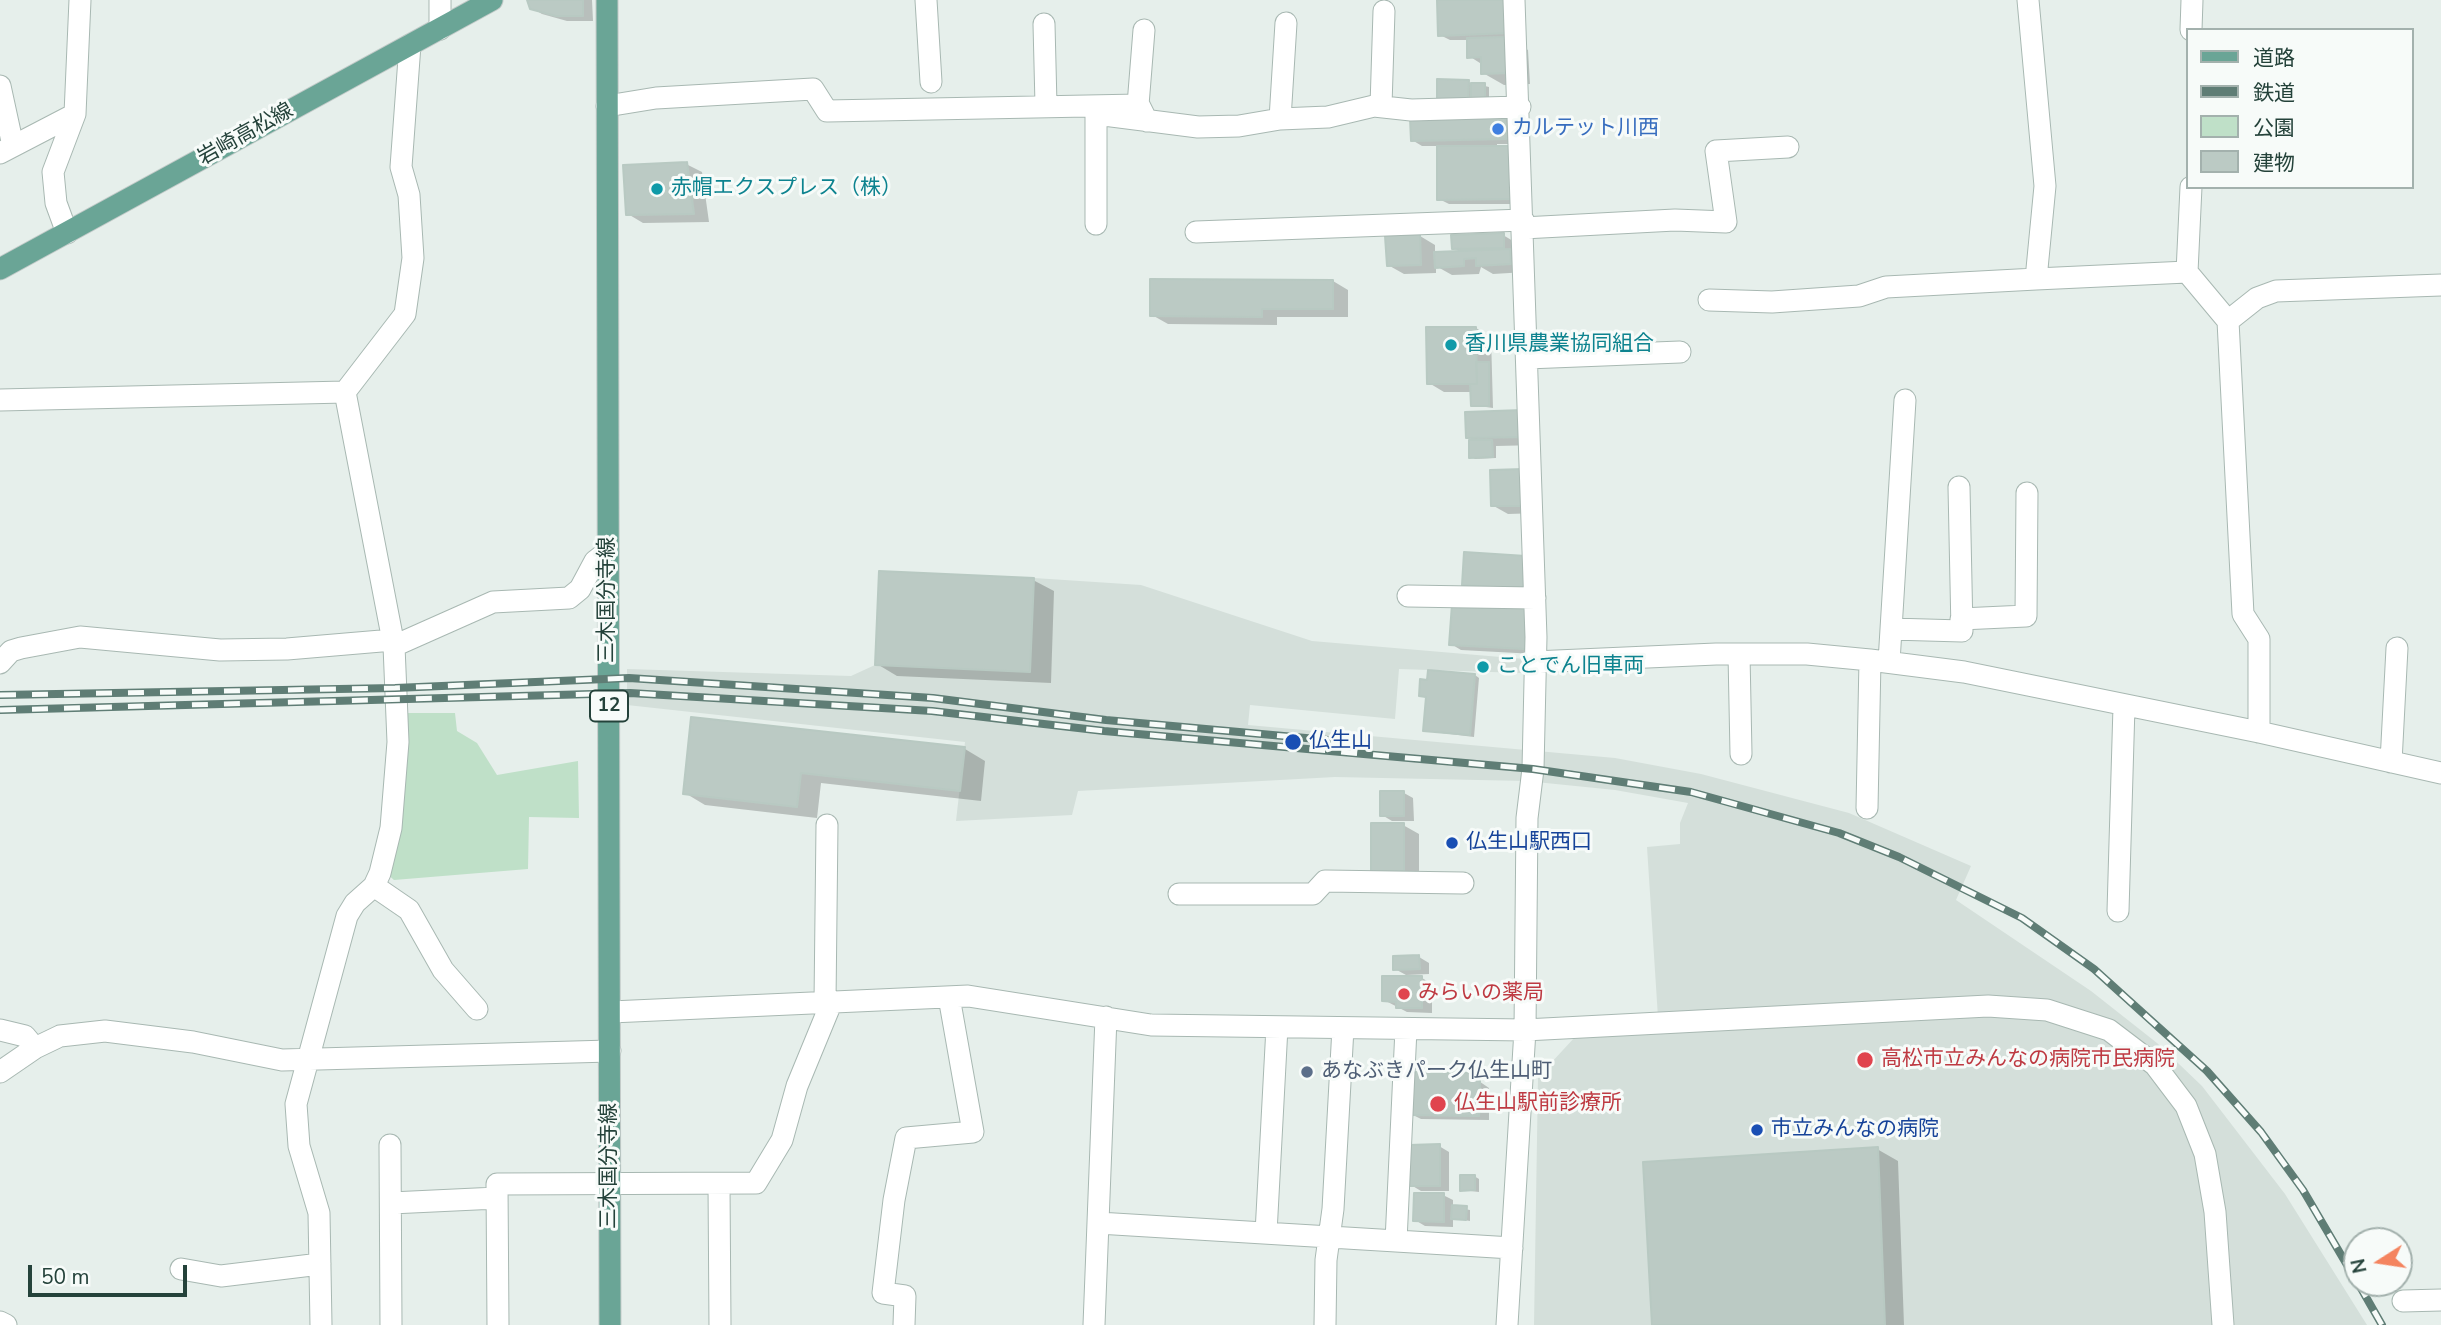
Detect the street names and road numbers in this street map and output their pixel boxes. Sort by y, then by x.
street label: 岩崎高松線 [194,99,298,171]
street label: 三木国分寺線 [595,537,621,663]
road number: 12 [590,691,628,722]
street label: 三木国分寺線 [597,1103,623,1229]

